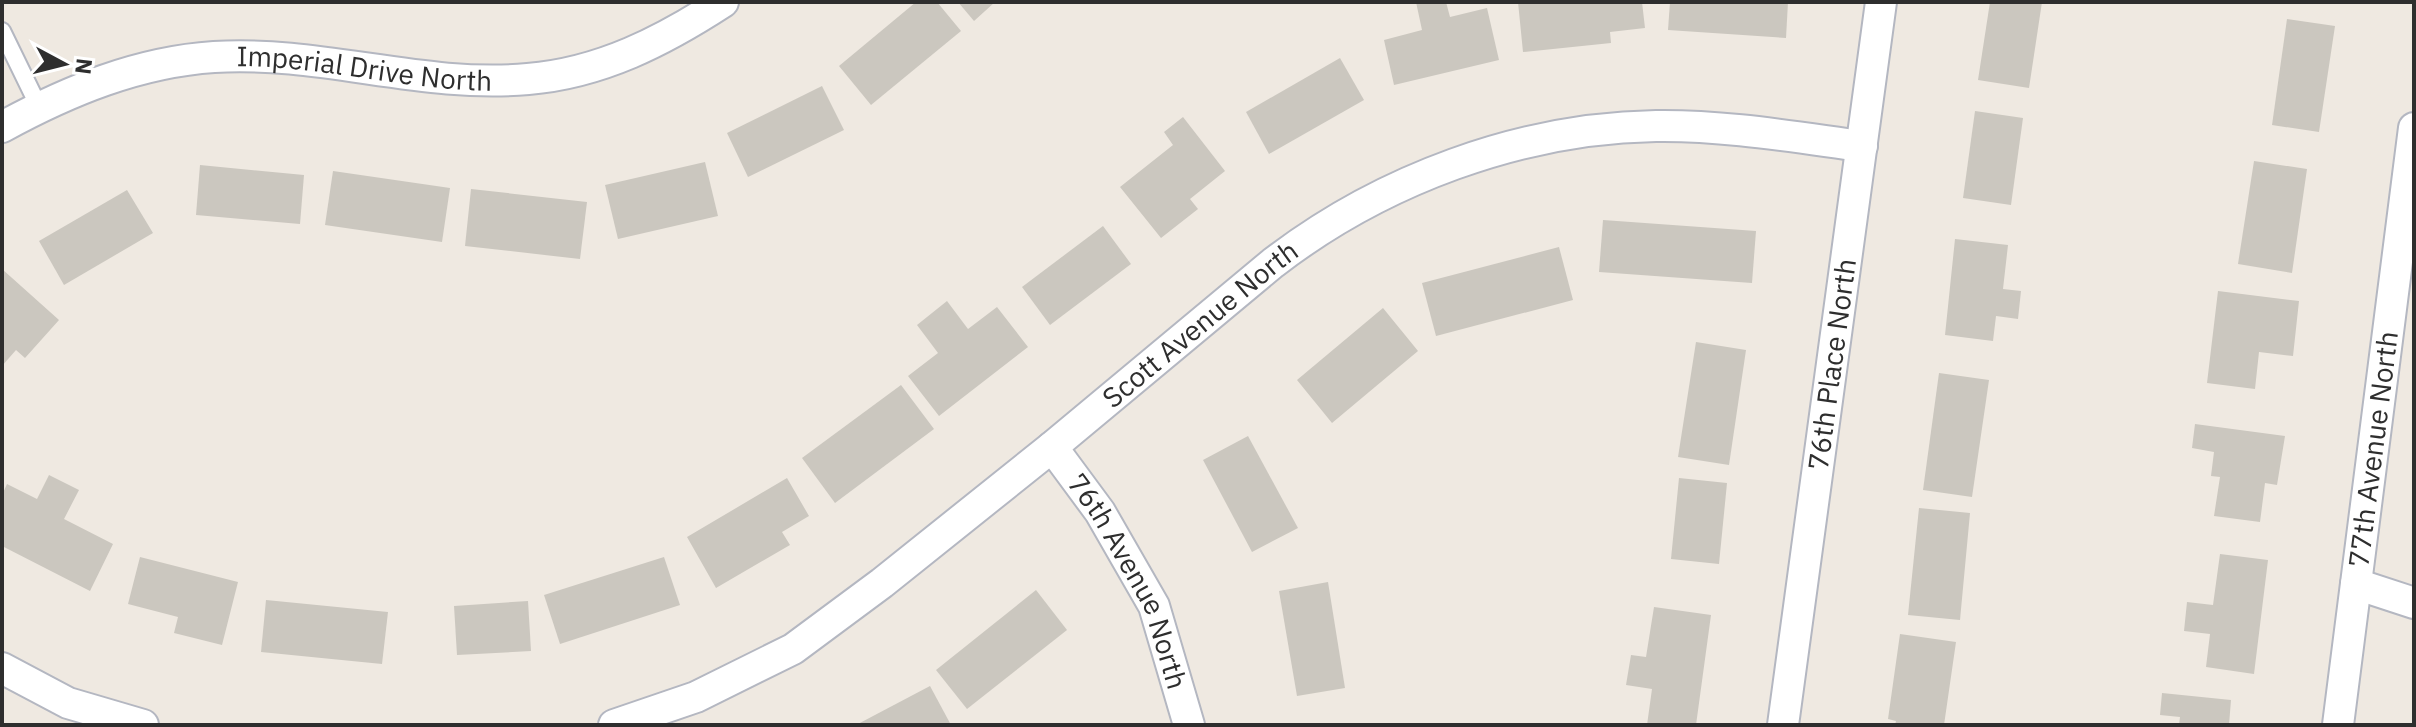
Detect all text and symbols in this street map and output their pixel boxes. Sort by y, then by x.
north arrow [24,24,104,104]
street label: Imperial Drive North [236,37,492,99]
text: N [69,57,100,76]
street label: Scott Avenue North [1094,232,1305,416]
street label: 76th Place North [1799,256,1864,472]
street label: 77th Avenue North [2339,329,2406,569]
street label: 76th Avenue North [1060,466,1196,693]

